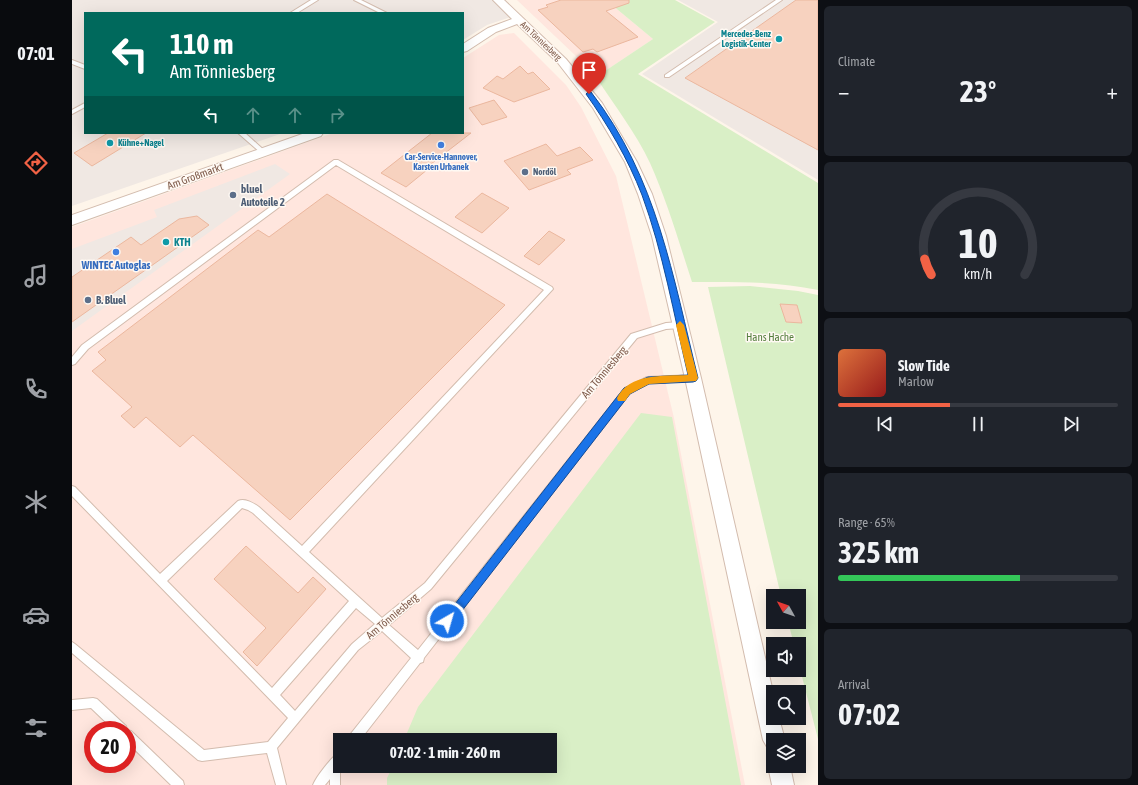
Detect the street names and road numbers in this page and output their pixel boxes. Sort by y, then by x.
street label: Am Tönniesberg [518,19,564,63]
street label: Am Großmarkt [165,160,225,192]
street label: Am Tönniesberg [579,343,629,400]
street label: Am Tönniesberg [364,591,421,641]

